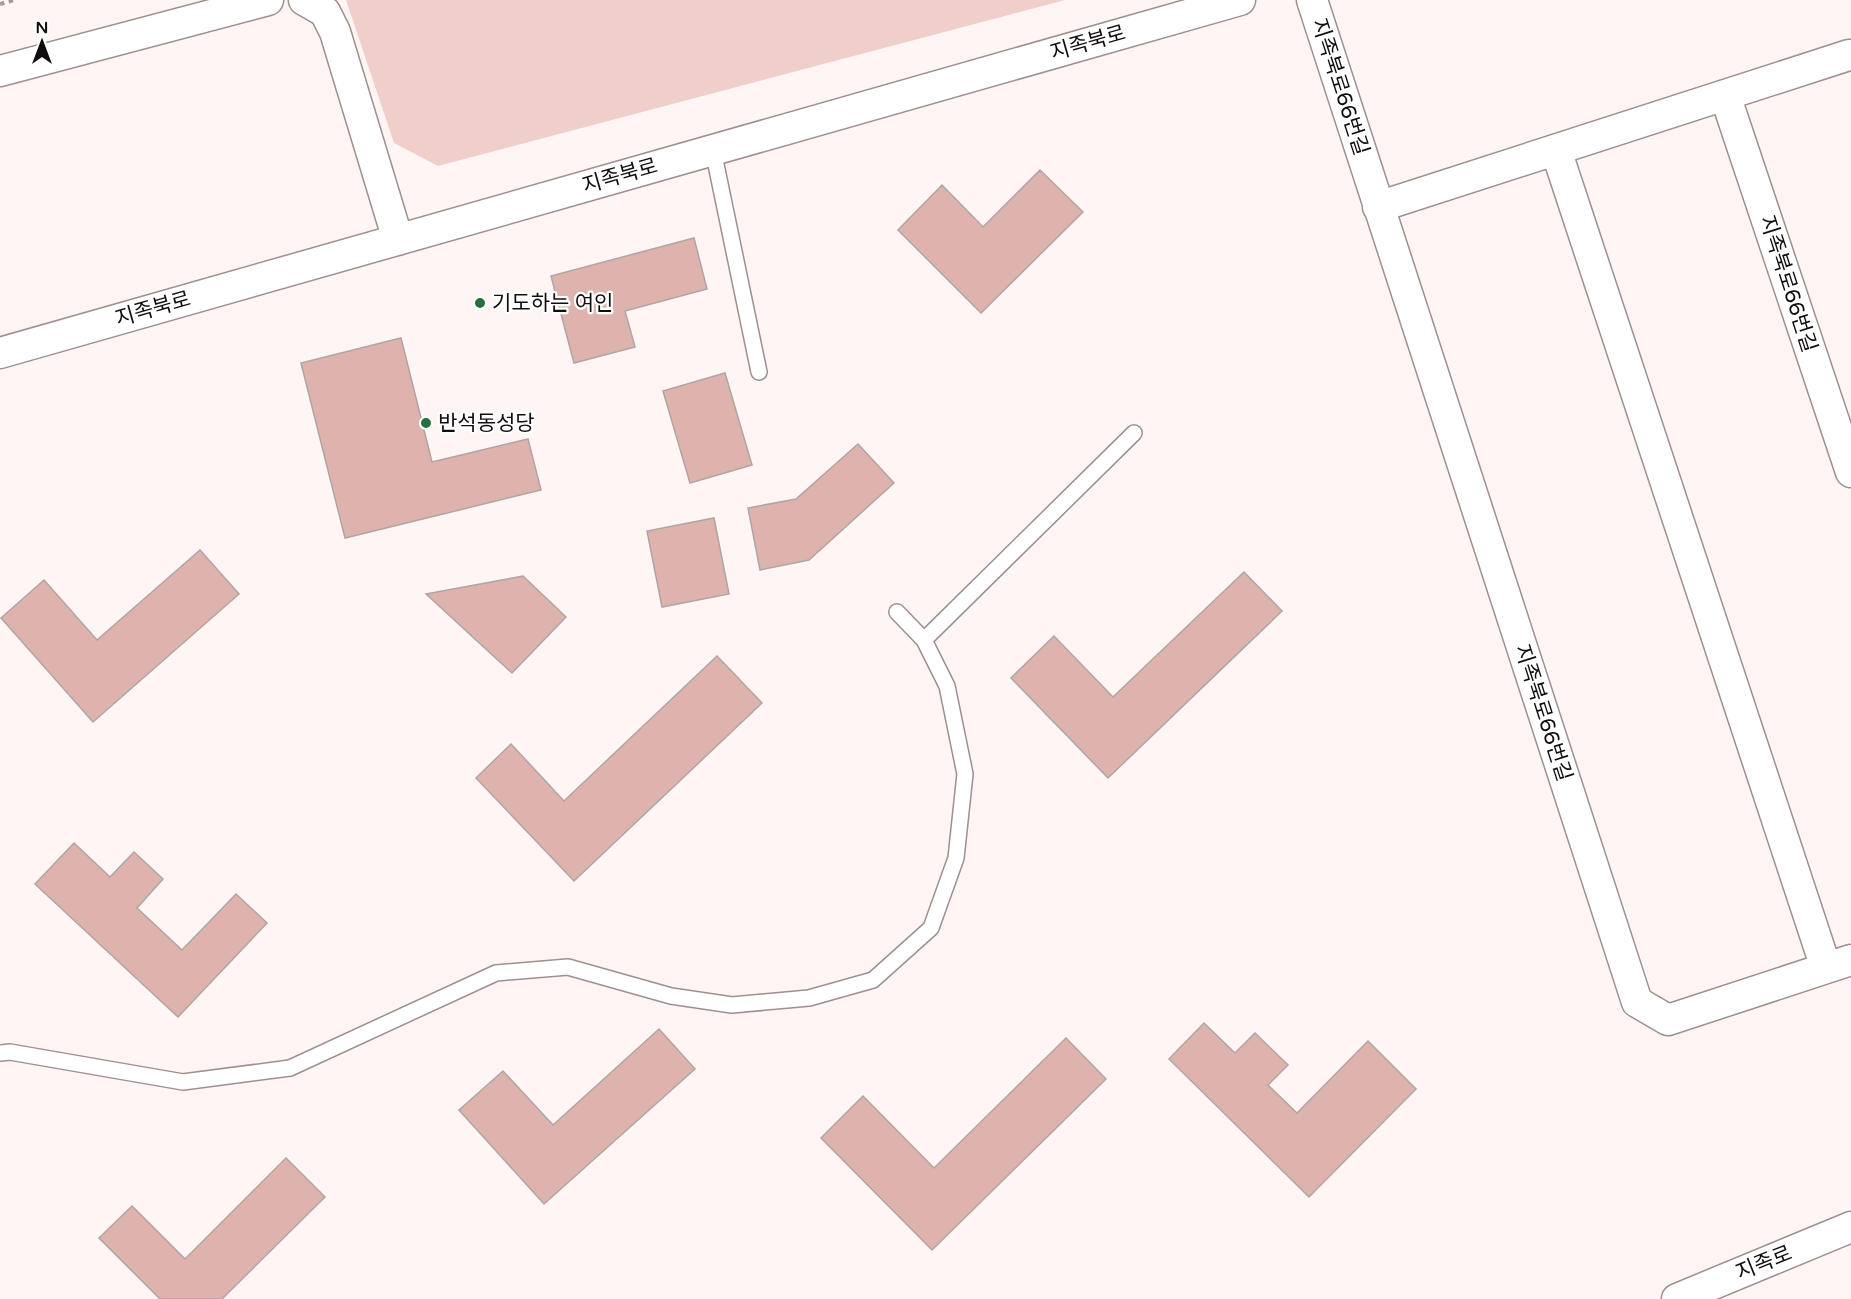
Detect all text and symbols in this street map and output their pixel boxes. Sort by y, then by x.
north arrow [12,12,72,72]
street label: 지족북로66번길 [1306,15,1374,159]
text: N [36,18,48,38]
street label: 지족북로 [1047,20,1129,66]
street label: 지족북로 [579,153,661,199]
street label: 지족북로66번길 [1754,212,1822,356]
street label: 지족북로 [112,286,194,332]
place label: 기도하는 여인 [492,291,613,316]
marker: 기도하는 여인 [473,296,487,310]
place label: 반석동성당 [438,411,535,436]
marker: 반석동성당 [419,416,433,430]
street label: 지족북로66번길 [1509,641,1577,785]
street label: 지족로 [1732,1241,1796,1285]

